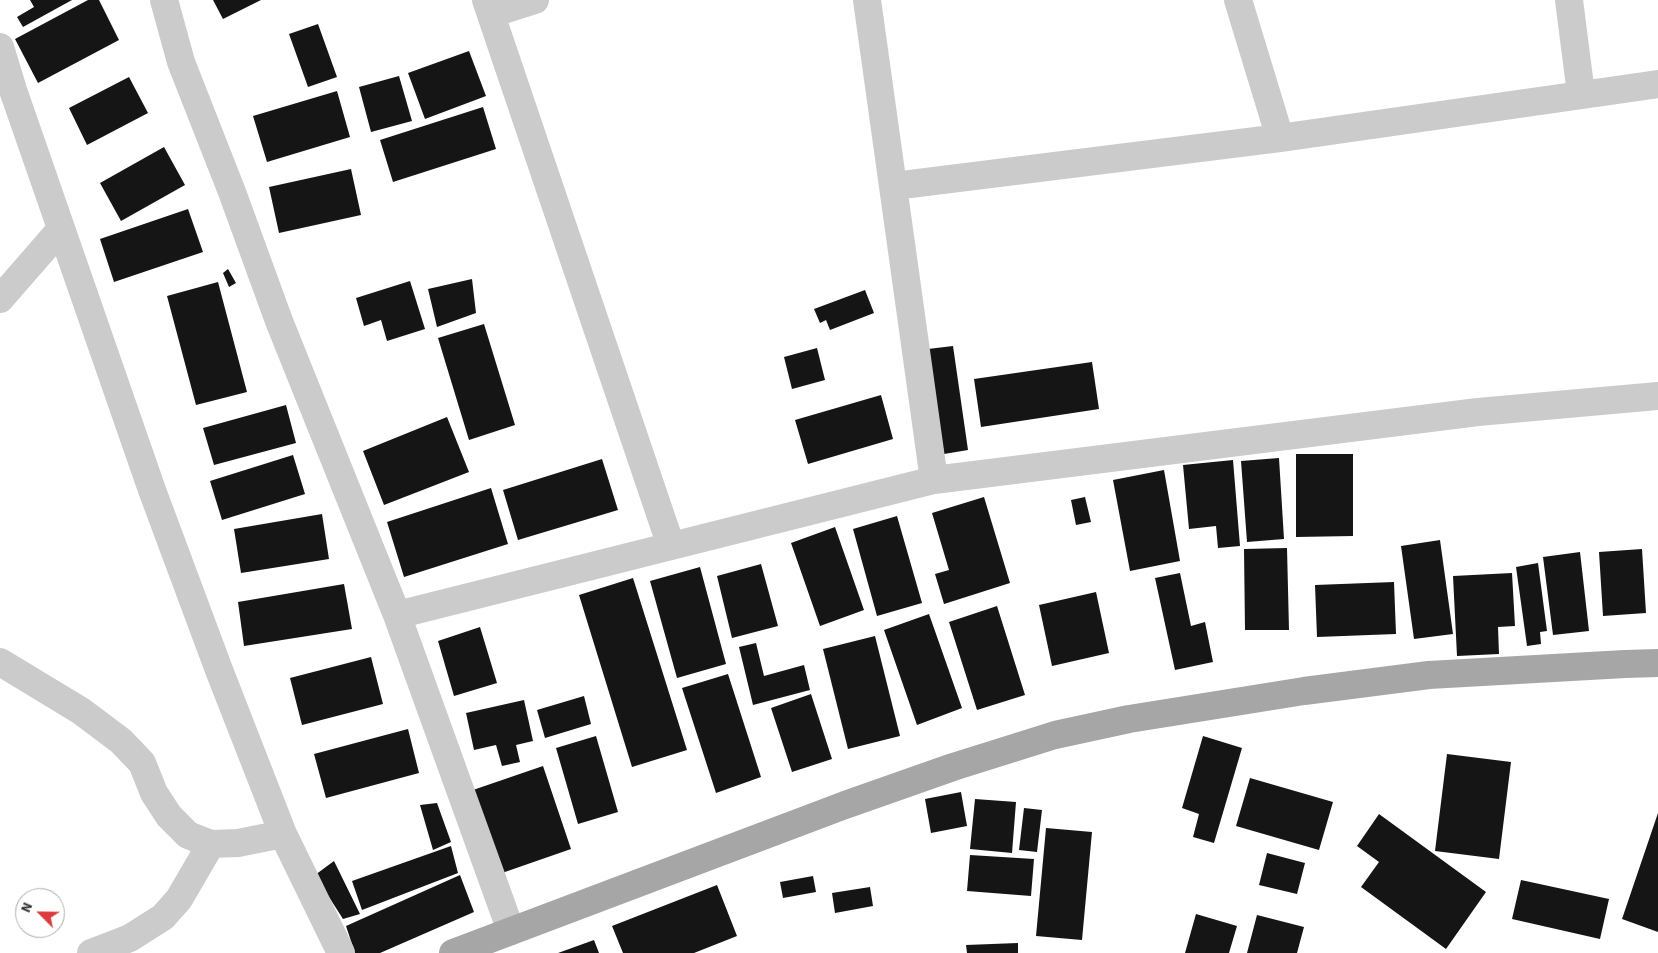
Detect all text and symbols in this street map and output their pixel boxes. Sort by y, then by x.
north arrow [15,888,65,938]
text: N [16,899,38,916]

